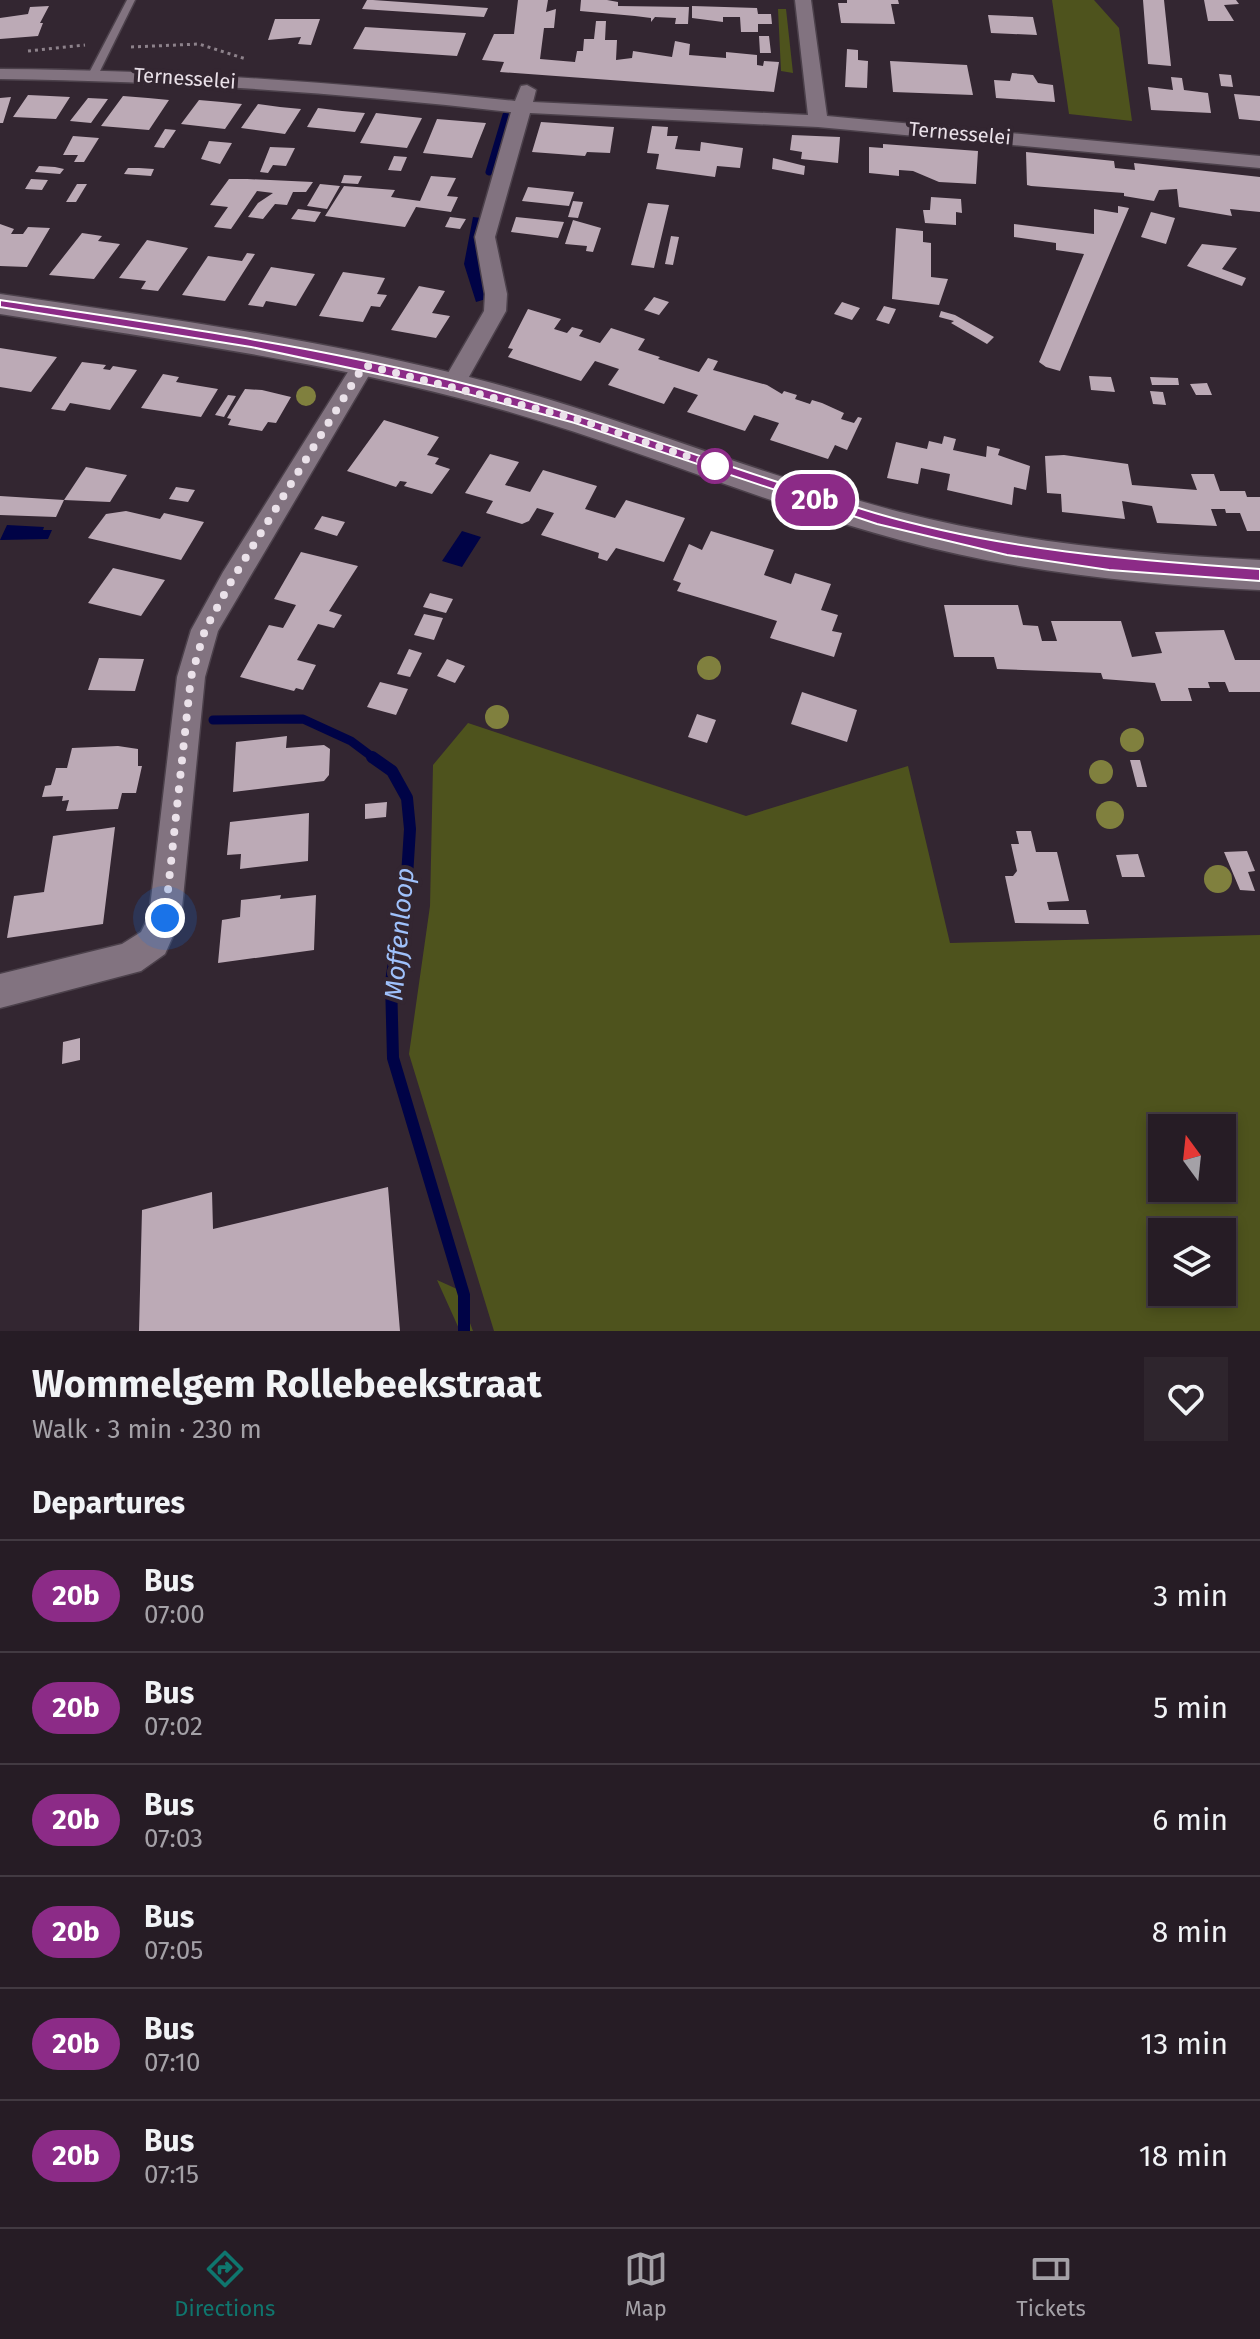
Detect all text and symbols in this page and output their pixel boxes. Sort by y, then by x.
street label: Ternesselei [133,62,237,94]
street label: Ternesselei [908,117,1012,149]
unlabelled marker [698,449,732,483]
line badge: 20b [769,474,861,526]
text: 20b [791,483,839,516]
water label: Moffenloop [378,866,421,1002]
your location [145,898,185,938]
north arrow [1148,1114,1236,1202]
map controls [1148,1114,1236,1306]
button: layers [1148,1218,1236,1306]
button: heart [1144,1357,1228,1441]
text: Wommelgem Rollebeekstraat [32,1361,542,1407]
text: Walk · 3 min · 230 m [32,1414,262,1445]
text: Departures [32,1485,185,1521]
text: Bus [144,1563,194,1599]
text: 3 min [1153,1578,1228,1614]
text: 20b [52,1579,100,1612]
text: 07:00 [144,1599,205,1630]
text: Bus [144,1675,194,1711]
text: 5 min [1153,1690,1228,1726]
text: 20b [52,1691,100,1724]
text: 07:02 [144,1711,203,1742]
text: Bus [144,1787,194,1823]
text: 6 min [1152,1802,1228,1838]
text: 20b [52,1803,100,1836]
text: 07:03 [144,1823,203,1854]
text: Bus [144,1899,194,1935]
text: 8 min [1152,1914,1228,1950]
text: 20b [52,1915,100,1948]
text: 07:05 [144,1935,203,1966]
text: Bus [144,2011,194,2047]
text: 13 min [1140,2026,1228,2062]
text: 20b [52,2027,100,2060]
text: 07:10 [144,2047,201,2078]
text: Bus [144,2123,194,2159]
text: 18 min [1139,2138,1228,2174]
text: 20b [52,2139,100,2172]
text: 07:15 [144,2159,199,2190]
tab: Directions [174,2247,275,2322]
tab: Map [624,2247,668,2322]
tab: Tickets [1016,2247,1086,2322]

